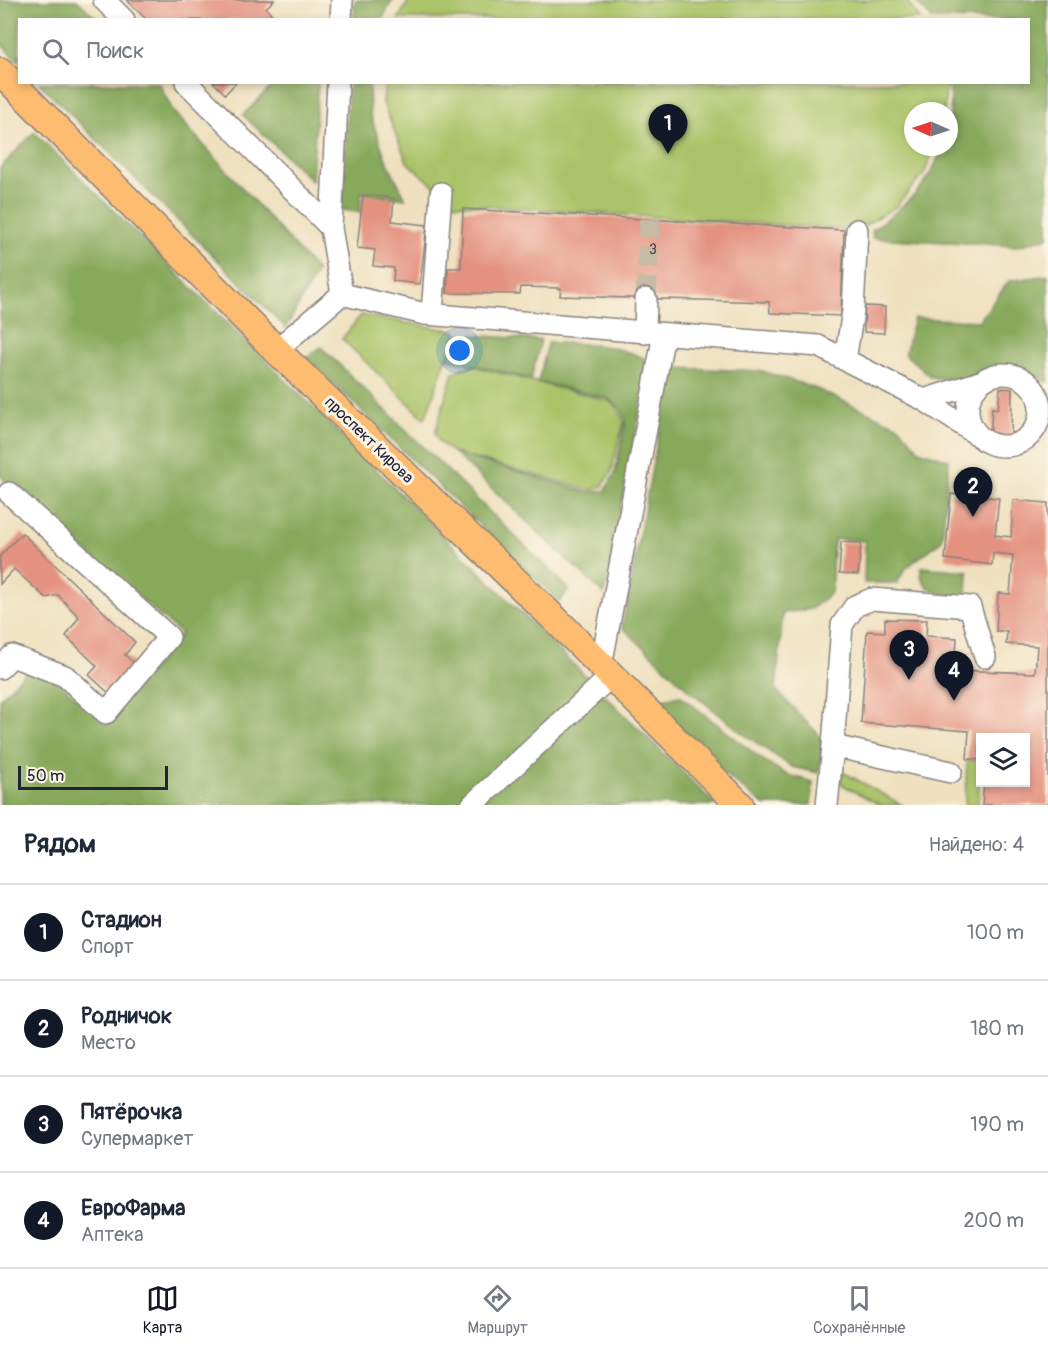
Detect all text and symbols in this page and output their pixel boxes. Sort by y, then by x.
search box [18,18,1030,84]
icon: search [39,35,72,68]
text: Поиск [87,37,144,65]
north arrow [904,102,958,156]
pin: 1 [648,104,688,154]
house number: 3 [649,241,657,258]
your location [445,336,474,365]
street label: проспект Кирова [320,393,418,487]
pin: 2 [954,468,992,517]
pin: 3 [890,630,928,680]
pin: 4 [934,652,974,701]
map controls [976,733,1030,787]
button: layers [976,733,1030,787]
scale bar [18,763,168,790]
text: 50 m [27,766,64,786]
text: Рядом [24,828,96,860]
text: Найдено: 4 [929,832,1024,857]
text: Стадион [81,906,162,934]
text: 1 [40,920,47,945]
text: 100 m [967,920,1024,945]
text: Спорт [81,934,134,959]
text: Родничок [81,1002,172,1030]
text: 2 [38,1016,49,1041]
text: 180 m [970,1016,1024,1041]
text: Место [81,1030,136,1055]
text: Пятёрочка [81,1098,182,1126]
text: 3 [38,1112,49,1137]
text: 190 m [970,1112,1024,1137]
text: Супермаркет [81,1126,193,1151]
text: ЕвроФарма [81,1194,186,1222]
text: 4 [38,1208,49,1233]
text: 200 m [963,1208,1024,1233]
text: Аптека [81,1222,144,1247]
tab: Карта [143,1282,182,1338]
tab: Маршрут [468,1282,528,1338]
tab: Сохранённые [813,1282,905,1338]

